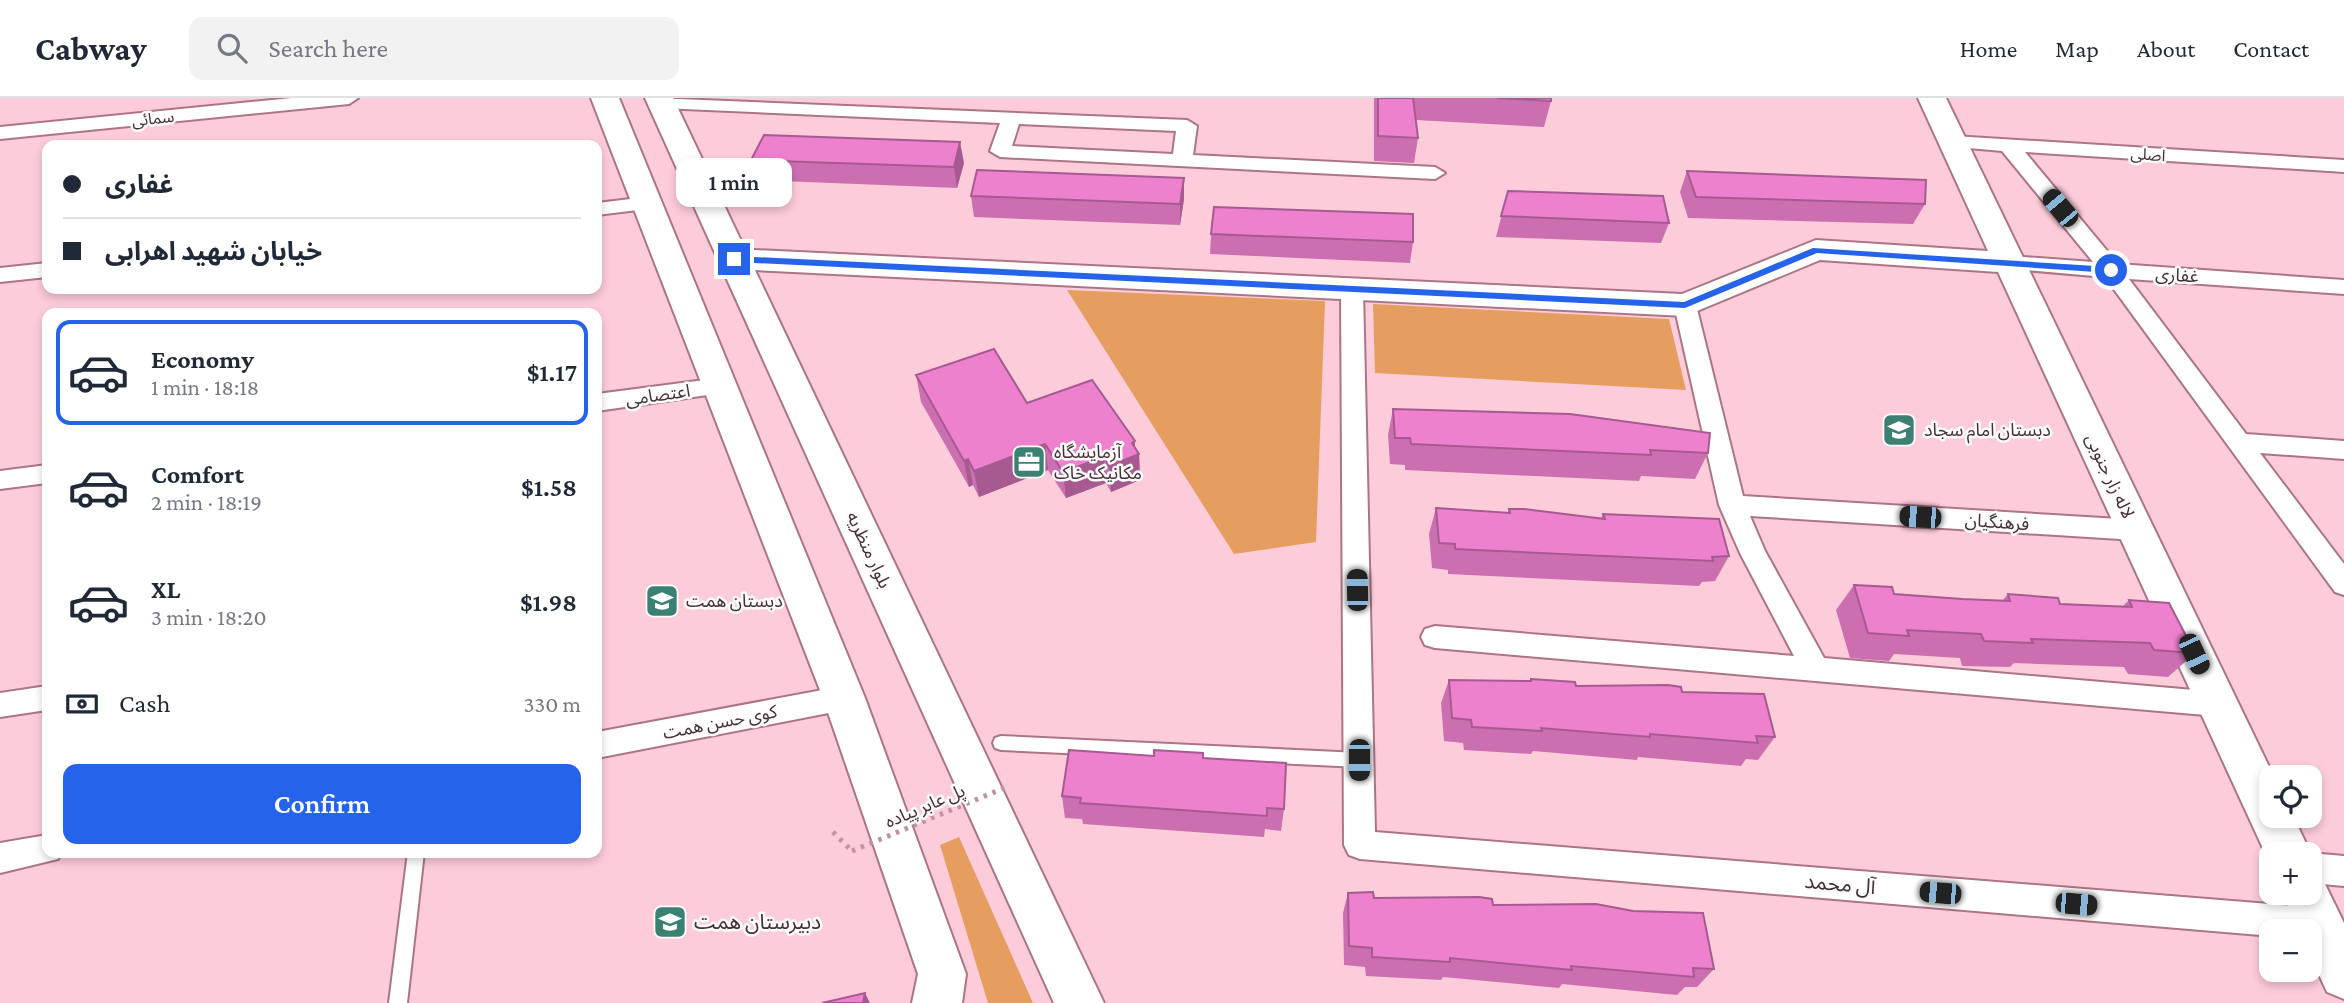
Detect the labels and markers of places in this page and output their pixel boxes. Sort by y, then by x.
school or university icon: دبستان امام سجاد [1880,411,1918,449]
place label: دبستان امام سجاد [1924,420,2051,444]
place label: آزمایشگاه مکانیک خاک [1054,442,1142,483]
office icon: آزمایشگاه مکانیک خاک [1010,443,1048,481]
school or university icon: دبستان همت [643,582,681,620]
place label: دبستان همت [686,591,783,612]
school or university icon: دبیرستان همت [651,903,689,941]
place label: دبیرستان همت [694,910,821,934]

